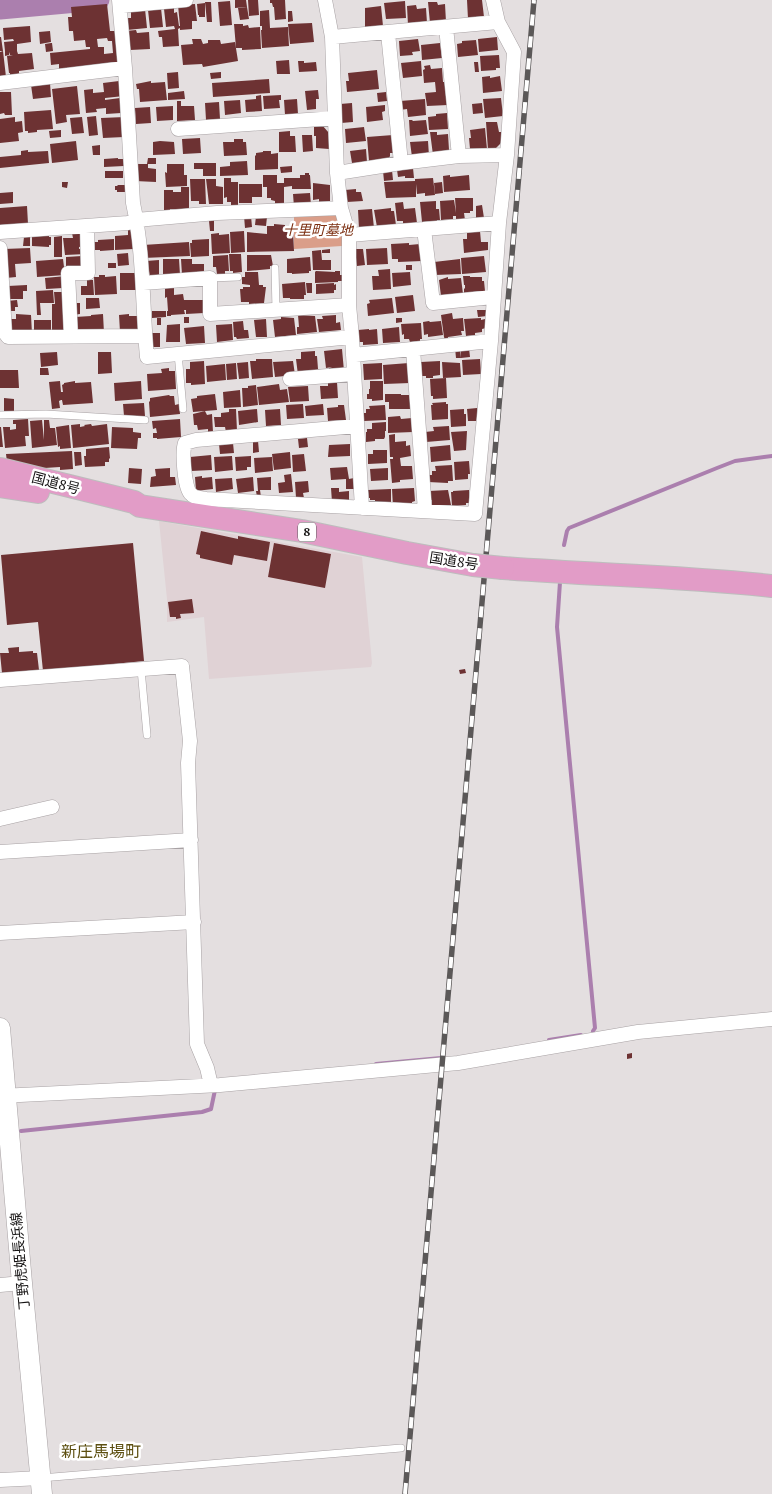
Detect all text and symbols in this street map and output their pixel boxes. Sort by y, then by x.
park label: 十里町墓地 [283,220,355,239]
street label: 国道8号 [30,467,82,498]
road number: 8 [298,522,316,542]
street label: 国道8号 [428,547,480,574]
street label: 丁野虎姫長浜線 [6,1211,33,1311]
district label: 新庄馬場町 [61,1440,141,1462]

